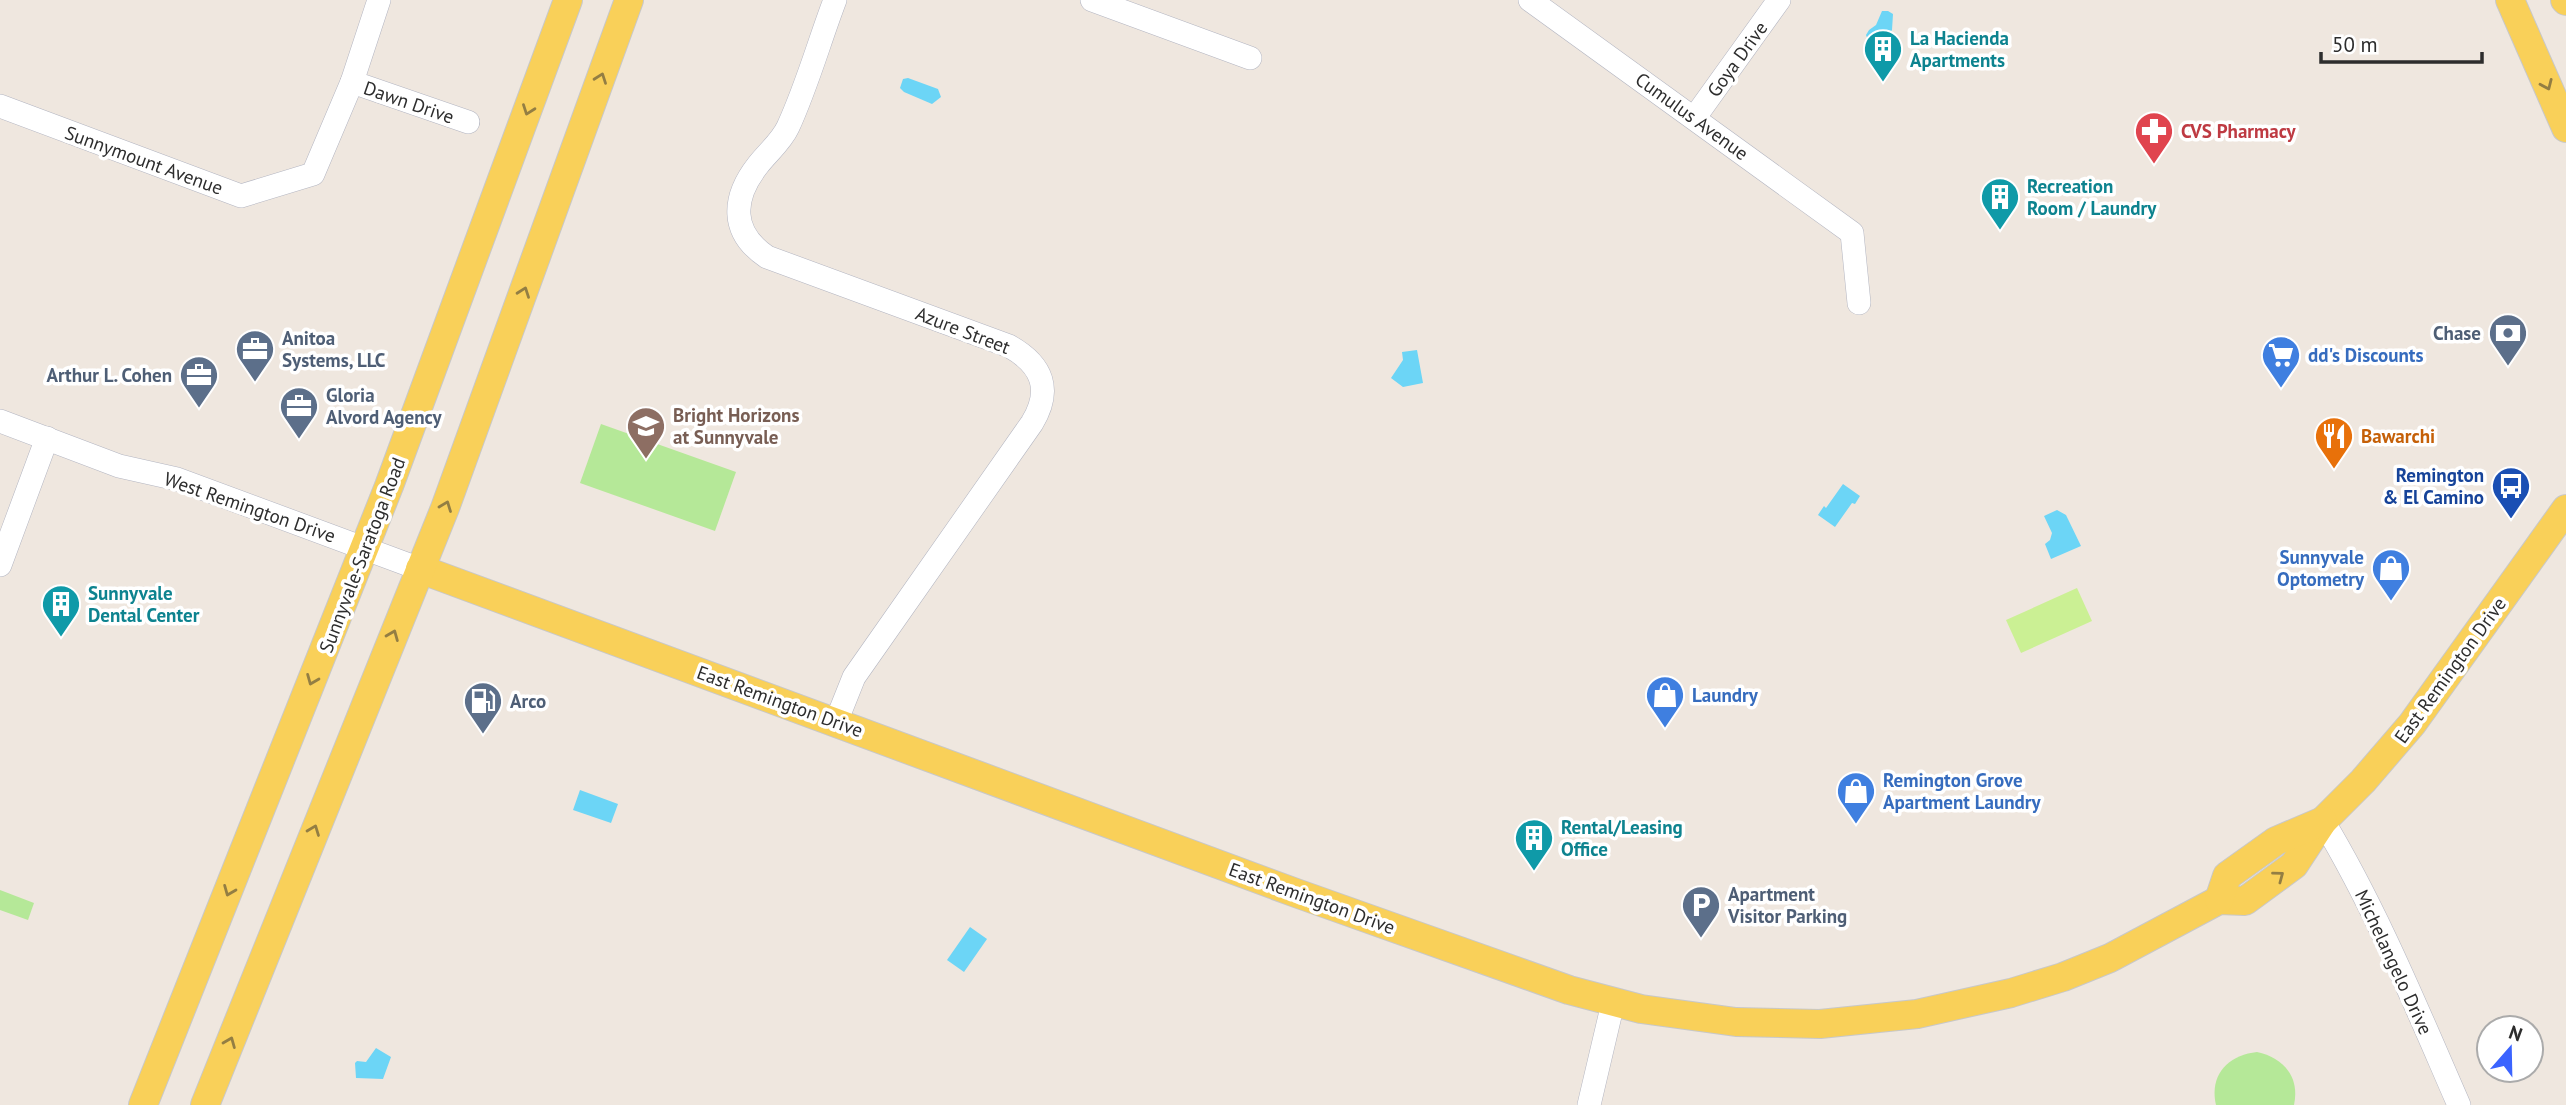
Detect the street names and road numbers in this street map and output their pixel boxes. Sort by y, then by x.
street label: Goya Drive [1702,17,1772,101]
street label: Cumulus Avenue [1631,67,1753,165]
street label: Dawn Drive [361,75,457,129]
street label: Sunnymount Avenue [62,120,226,200]
street label: Azure Street [912,301,1014,359]
street label: Sunnyvale-Saratoga Road [314,454,410,656]
street label: West Remington Drive [161,466,339,548]
street label: East Remington Drive [2389,592,2511,748]
street label: East Remington Drive [694,660,866,742]
street label: East Remington Drive [1226,857,1398,939]
street label: Michelangelo Drive [2350,886,2438,1038]

